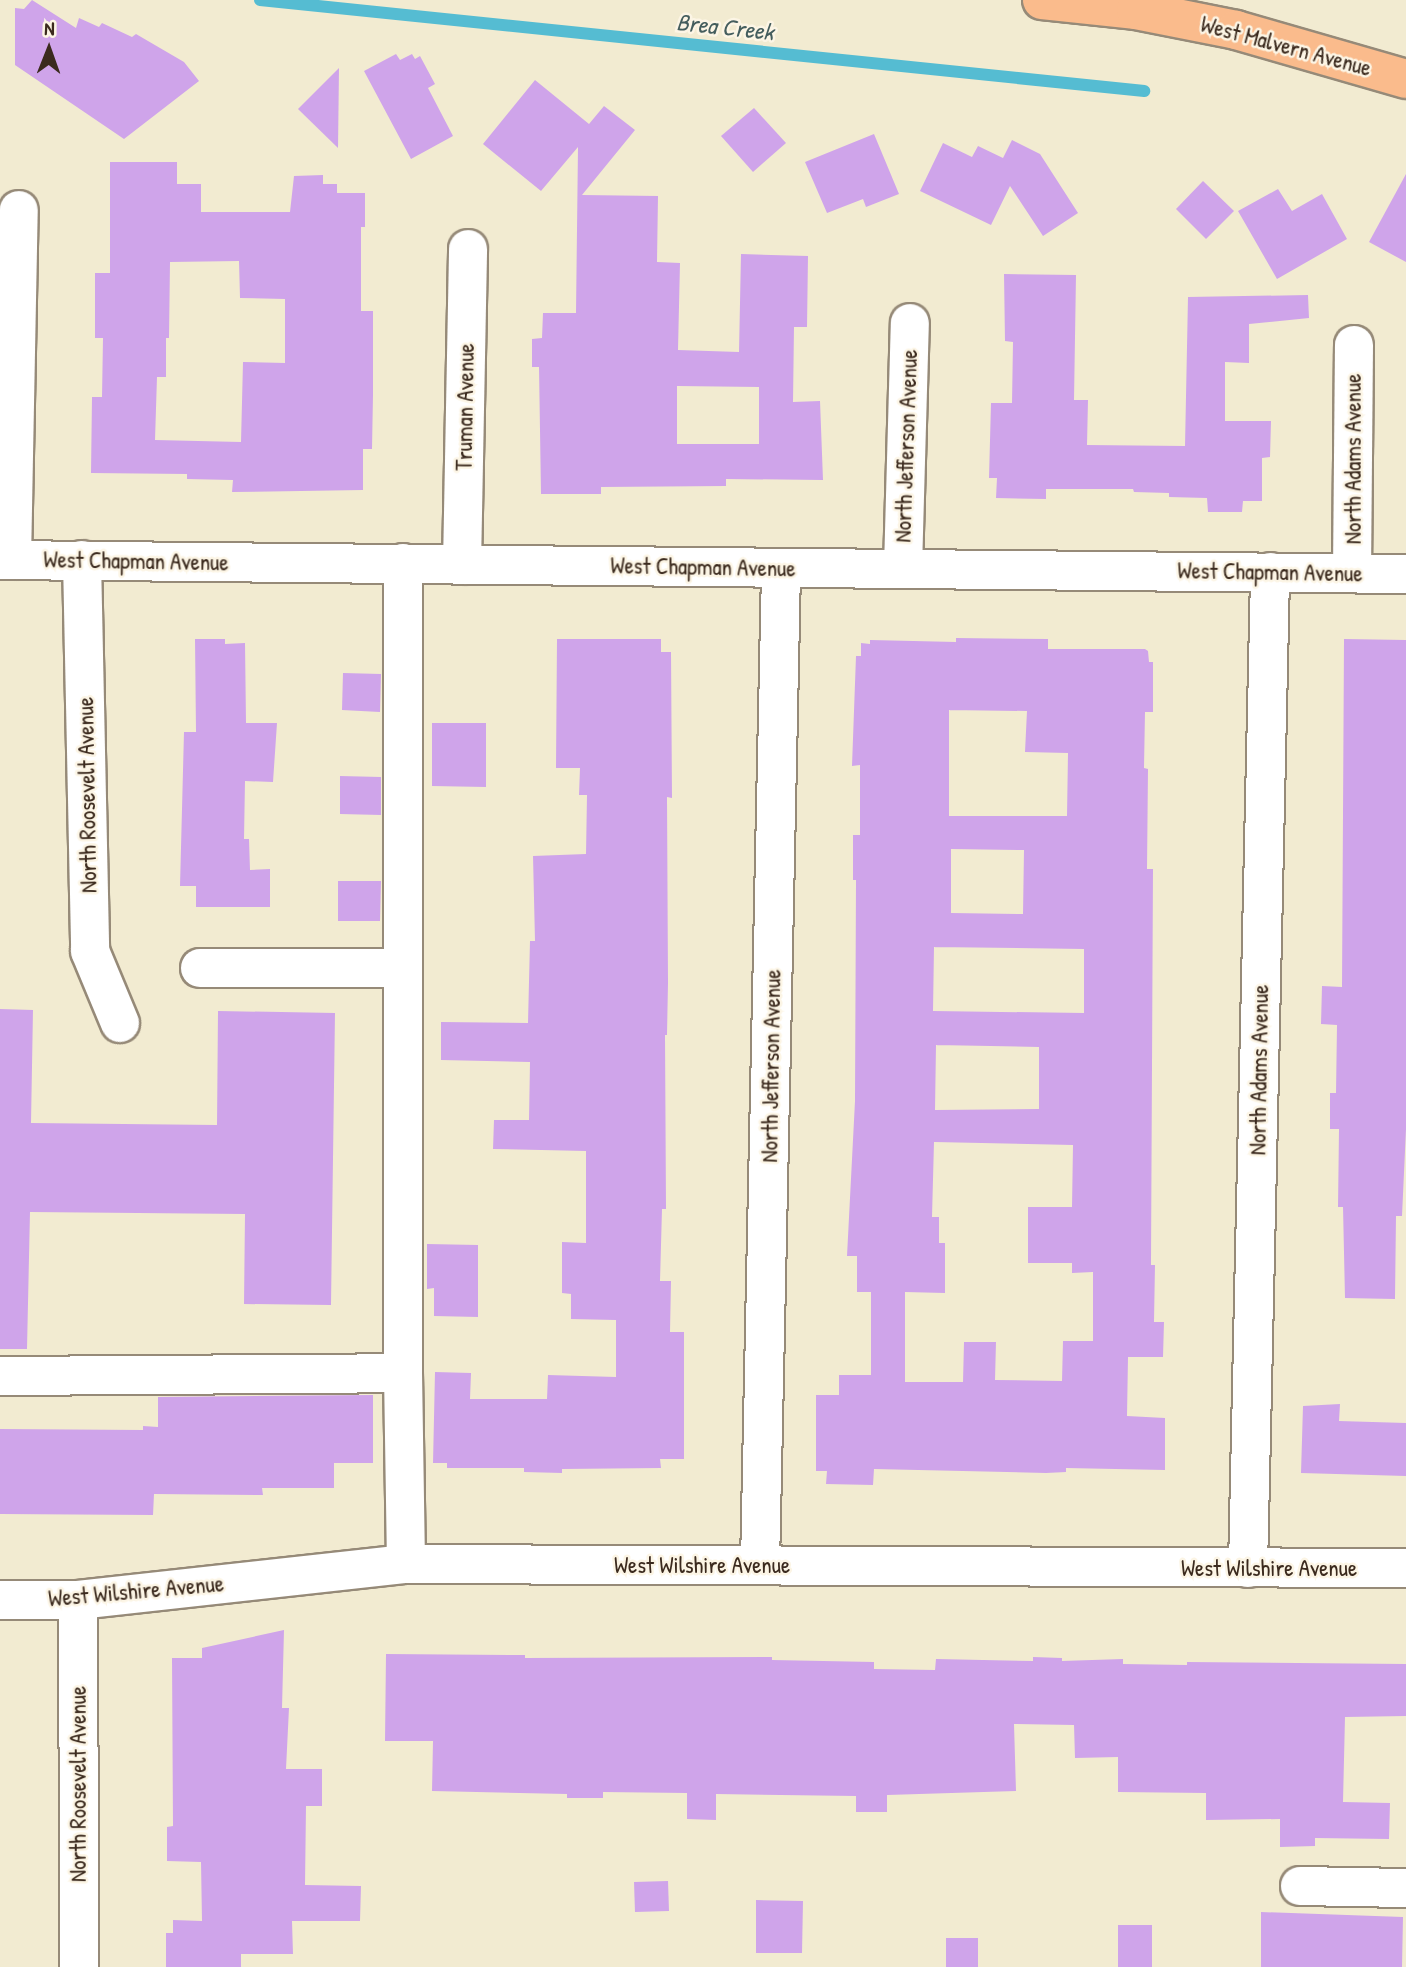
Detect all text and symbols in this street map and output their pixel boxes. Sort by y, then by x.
water label: Brea Creek [675,8,775,46]
street label: West Malvern Avenue [1198,10,1374,82]
north arrow [14,14,84,84]
text: N [44,15,55,41]
street label: Truman Avenue [450,343,480,471]
street label: North Jefferson Avenue [889,349,923,543]
street label: North Adams Avenue [1339,374,1367,544]
street label: West Chapman Avenue [43,546,229,576]
street label: West Chapman Avenue [610,552,796,582]
street label: West Chapman Avenue [1177,557,1363,587]
street label: North Roosevelt Avenue [71,697,103,893]
street label: North Jefferson Avenue [756,969,786,1163]
street label: North Adams Avenue [1244,984,1274,1156]
street label: West Wilshire Avenue [614,1551,790,1579]
street label: West Wilshire Avenue [1181,1554,1357,1582]
street label: West Wilshire Avenue [47,1570,225,1612]
street label: North Roosevelt Avenue [64,1686,92,1882]

